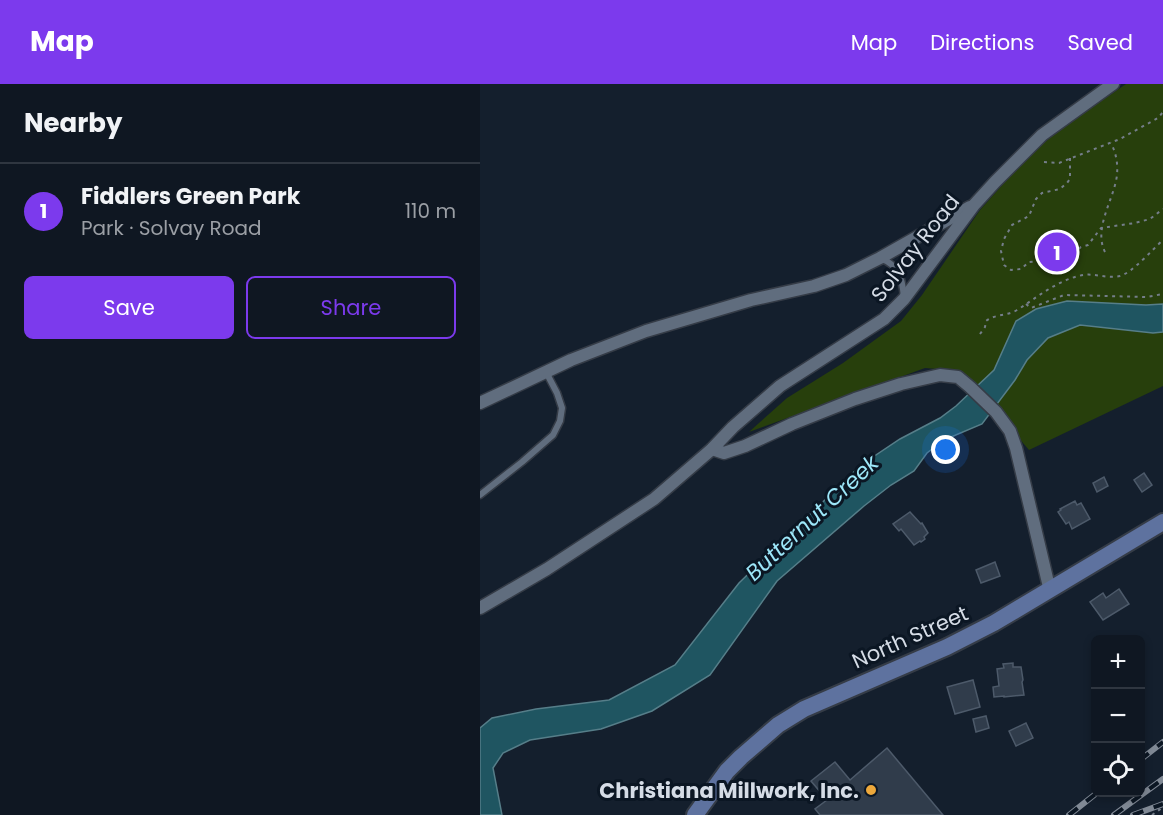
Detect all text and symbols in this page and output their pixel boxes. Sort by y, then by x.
text: Map [30,22,94,61]
text: Map [851,28,897,57]
text: Directions [930,28,1034,57]
text: Saved [1067,28,1133,57]
text: Nearby [24,105,122,141]
text: Fiddlers Green Park [81,181,300,212]
street label: Solvay Road [864,188,966,308]
text: 1 [40,197,47,225]
text: 110 m [405,197,456,225]
text: Park · Solvay Road [81,214,262,242]
pin: 1 [1038,230,1076,274]
button: Save [24,276,234,339]
button: Share [246,276,456,339]
your location [931,435,960,464]
water label: Butternut Creek [739,447,887,588]
street label: North Street [847,598,973,676]
map controls [1091,635,1145,797]
button: + [1091,635,1145,689]
button: − [1091,689,1145,743]
button: locate [1091,743,1145,797]
place label: Christiana Millwork, Inc. [599,776,859,805]
marker: Christiana Millwork, Inc. [864,783,878,797]

